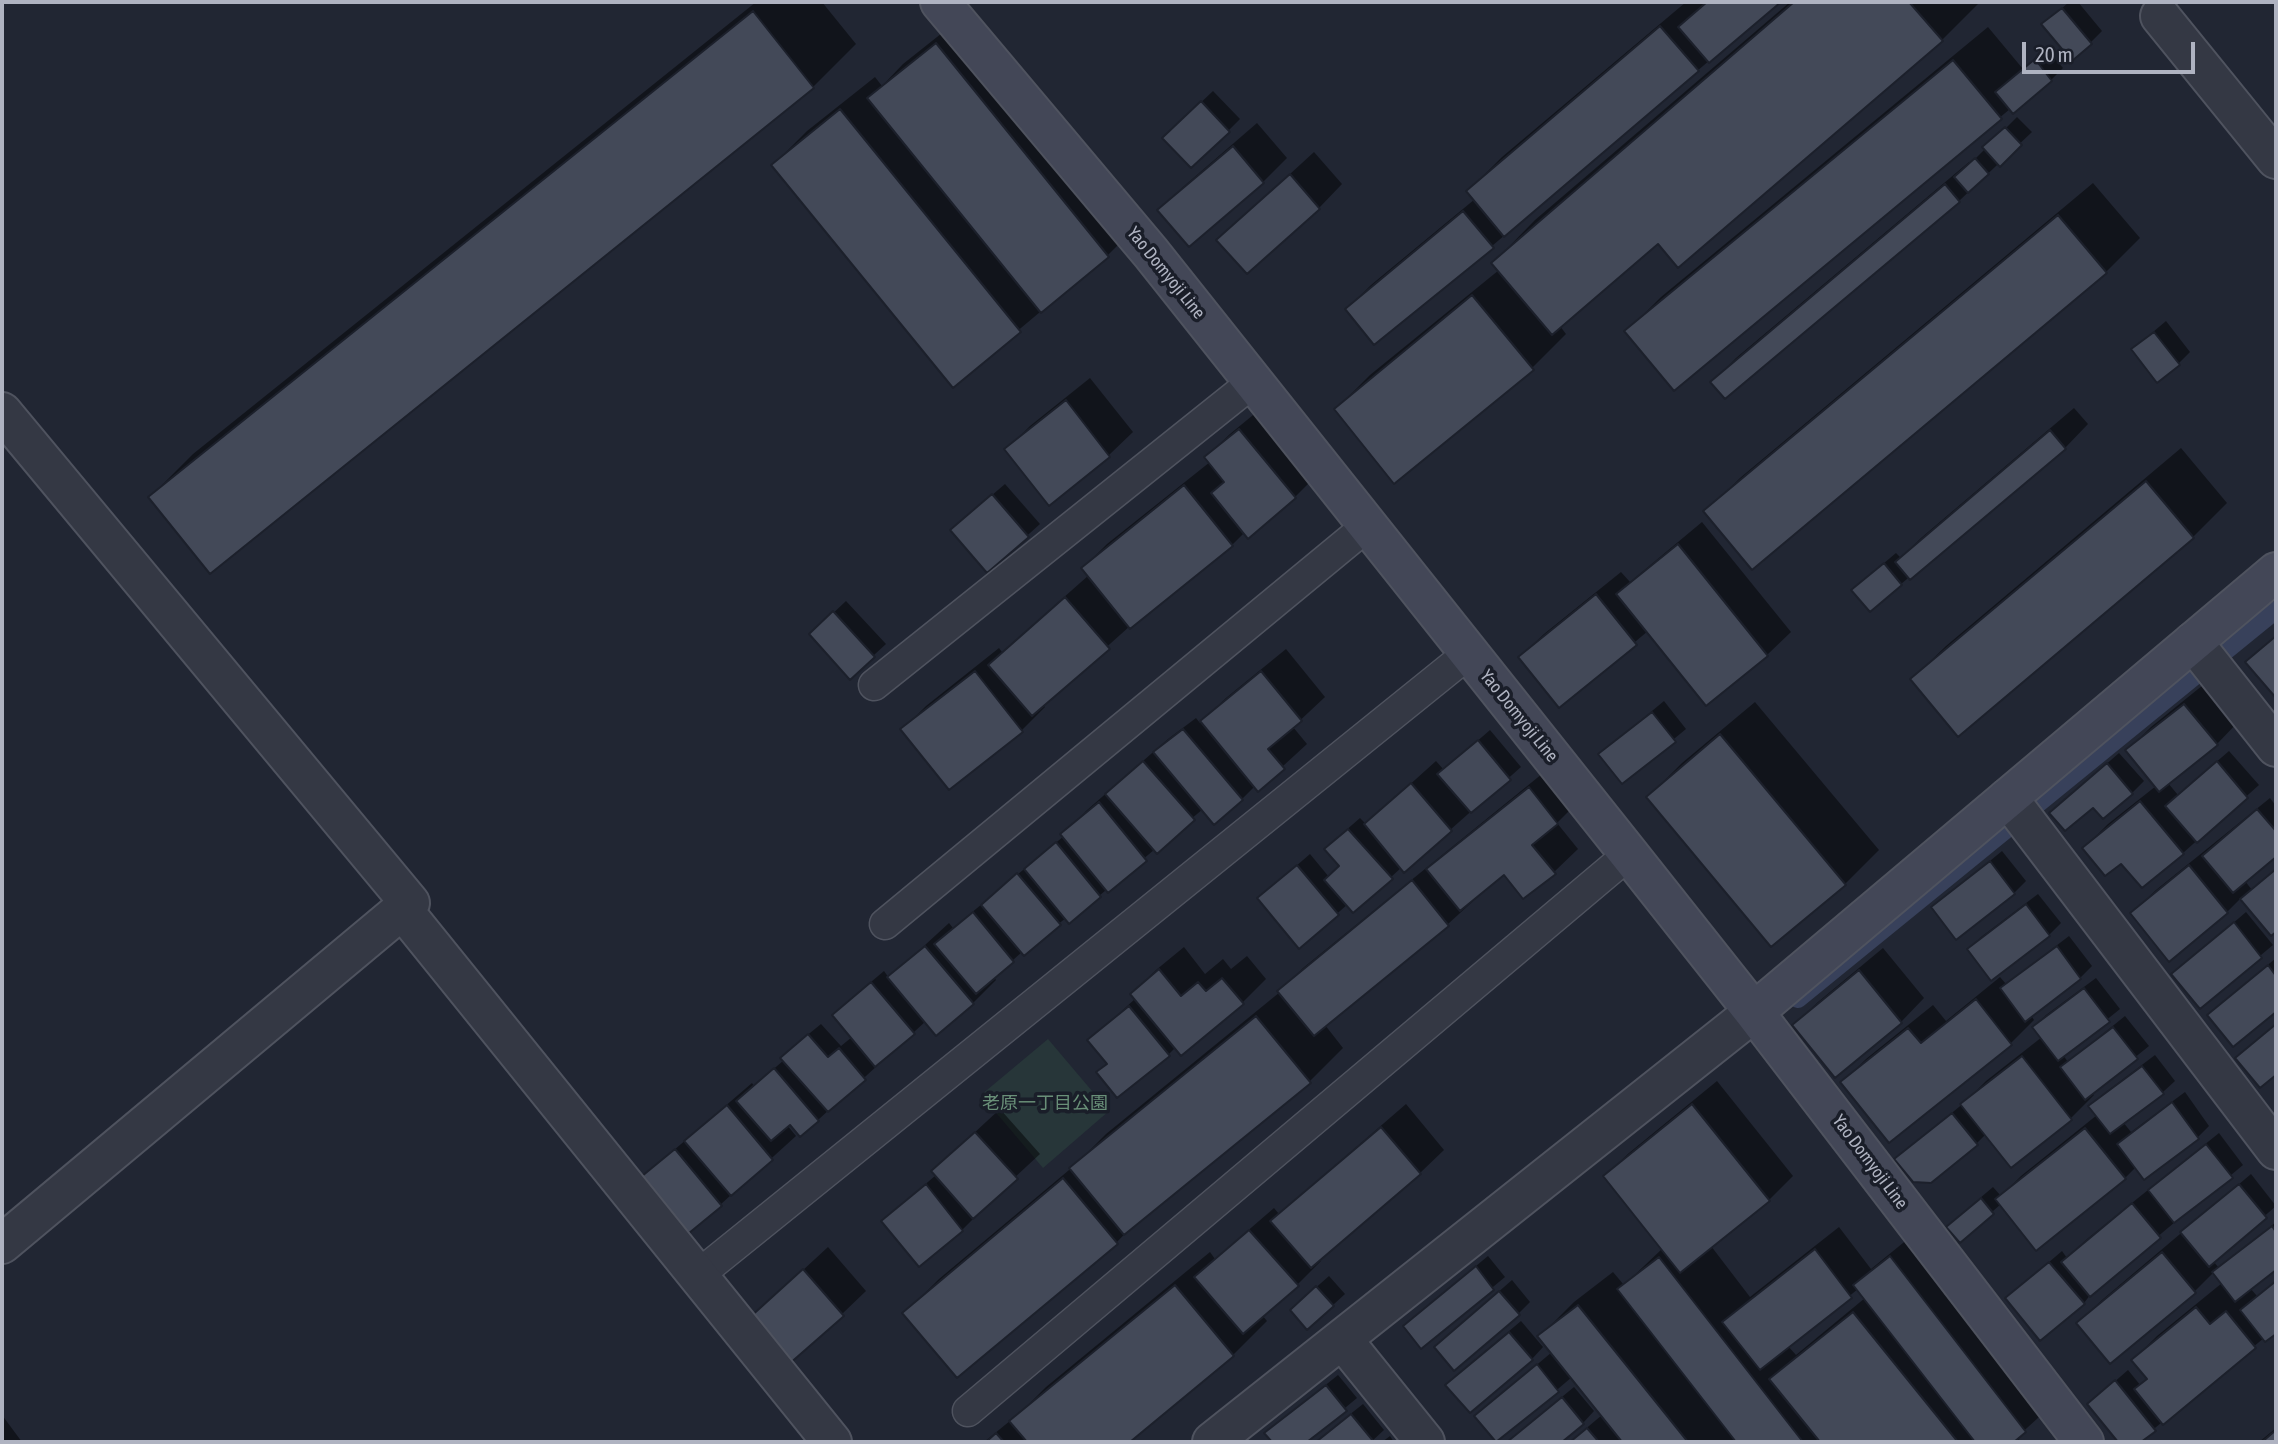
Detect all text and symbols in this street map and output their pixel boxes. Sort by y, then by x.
scale bar [2026,28,2199,72]
text: 20 m [2035,42,2073,66]
street label: Yao Domyoji Line [1122,223,1210,323]
street label: Yao Domyoji Line [1475,666,1563,766]
park label: 老原一丁目公園 [982,1092,1108,1114]
street label: Yao Domyoji Line [1828,1111,1912,1213]

